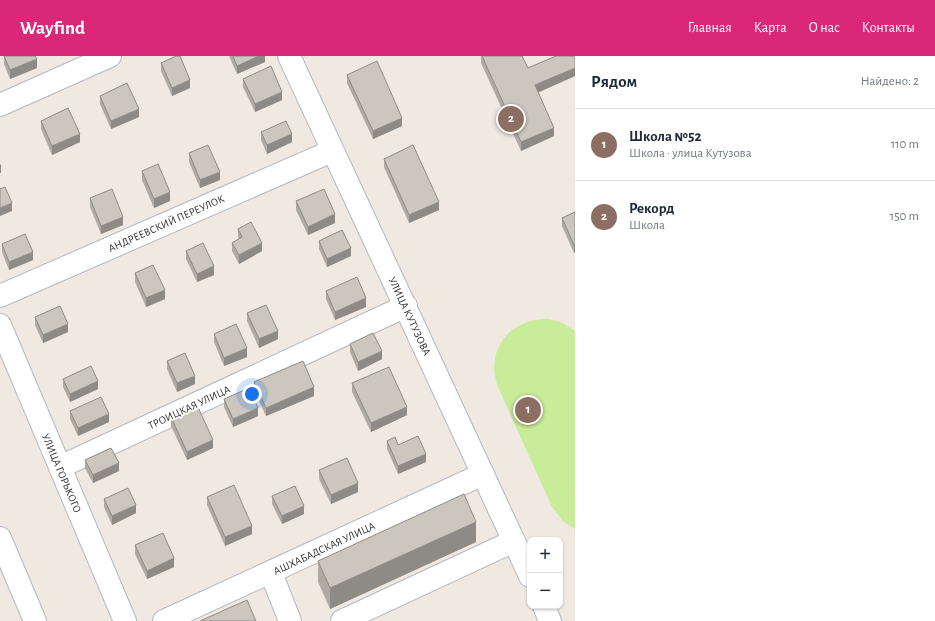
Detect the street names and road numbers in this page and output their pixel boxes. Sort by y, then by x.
street label: АНДРЕЕВСКИЙ ПЕРЕУЛОК [107,193,226,254]
street label: УЛИЦА КУТУЗОВА [386,275,433,358]
street label: ТРОИЦКАЯ УЛИЦА [147,383,232,431]
street label: УЛИЦА ГОРЬКОГО [40,432,83,514]
street label: АШХАБАДСКАЯ УЛИЦА [272,520,377,577]

